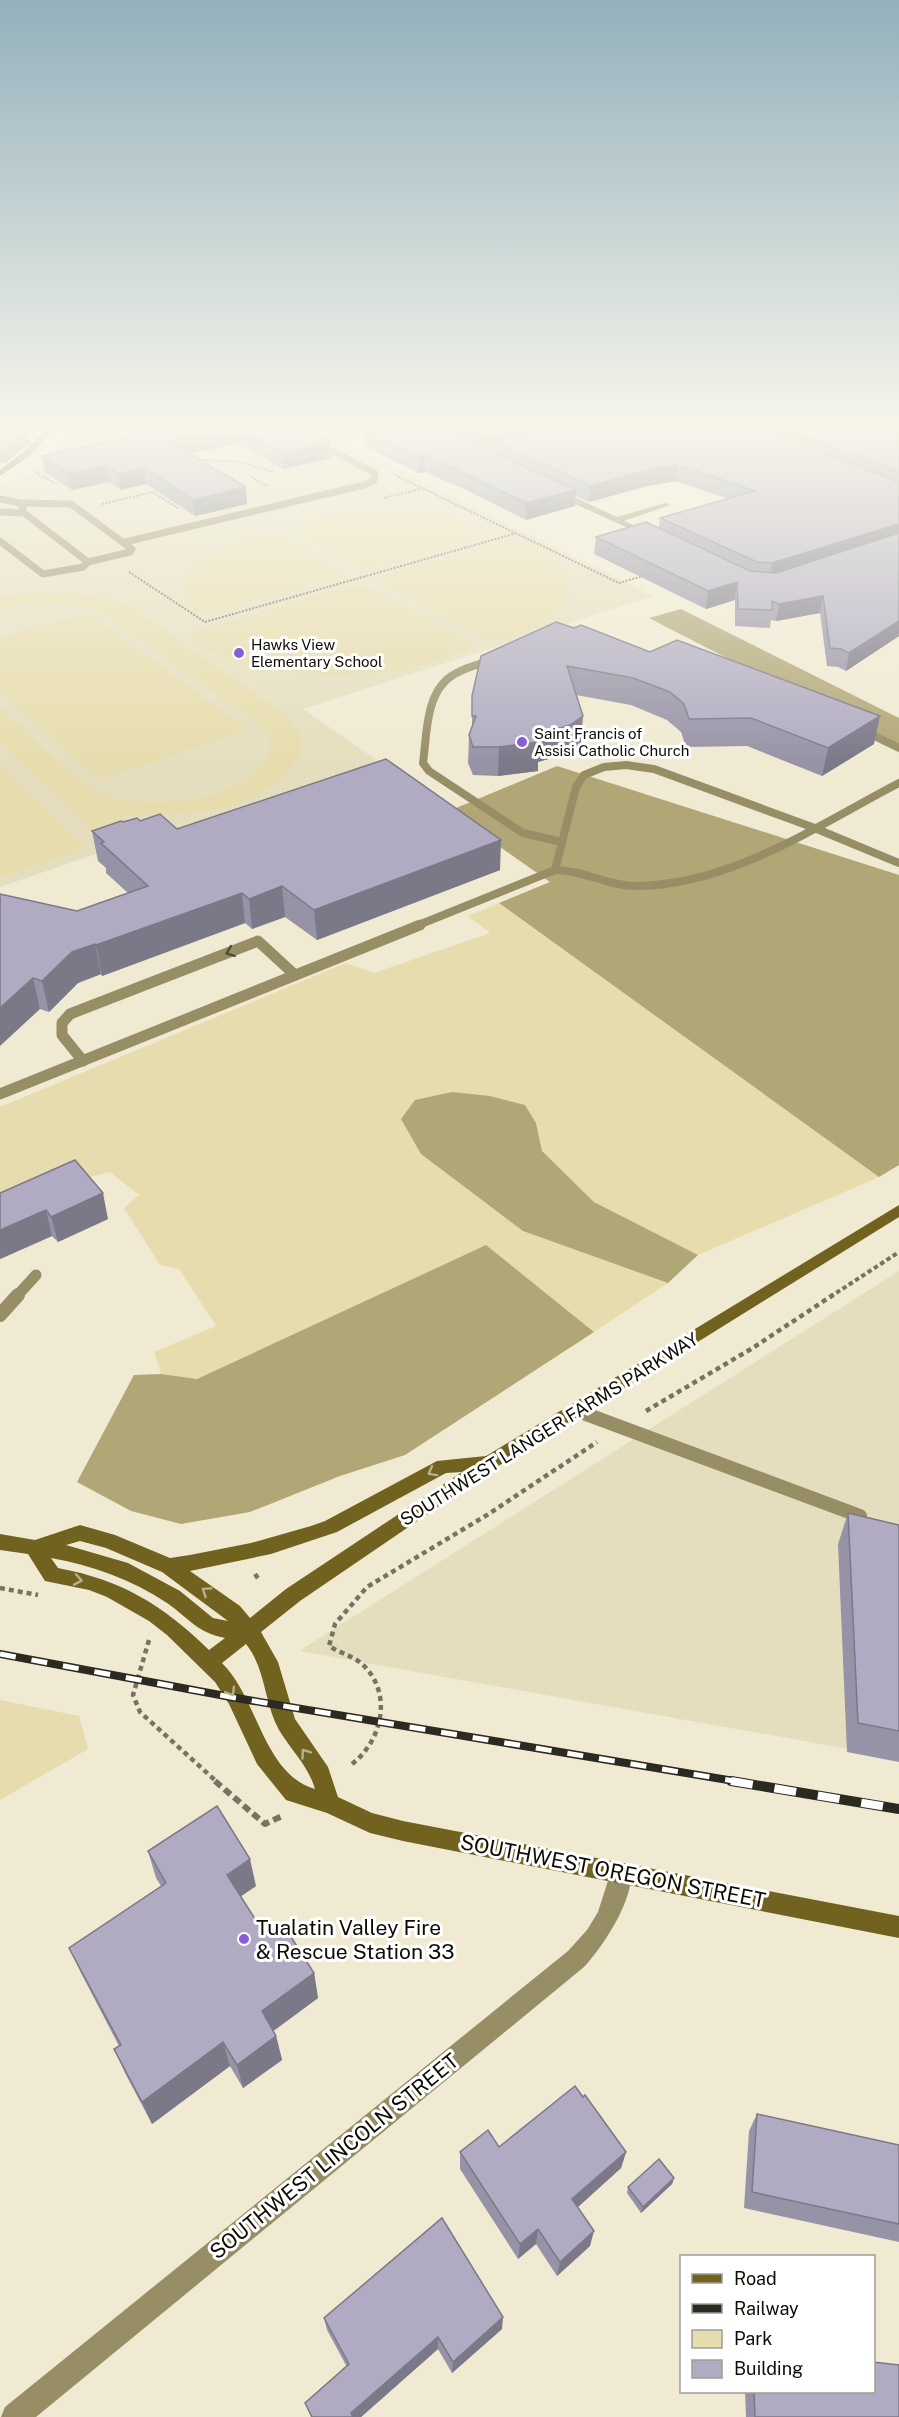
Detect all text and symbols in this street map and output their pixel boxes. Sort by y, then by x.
place label: Hawks View Elementary School [251,636,383,670]
marker: Hawks View Elementary School [232,646,246,660]
place label: Saint Francis of Assisi Catholic Church [534,725,690,759]
marker: Saint Francis of Assisi Catholic Church [515,735,529,749]
one-way arrow [226,945,237,957]
street label: SOUTHWEST LANGER FARMS PARKWAY [396,1328,702,1530]
one-way arrow [428,1465,438,1476]
one-way arrow [73,1573,82,1585]
one-way arrow [201,1587,212,1598]
one-way arrow [224,1686,236,1696]
one-way arrow [301,1748,312,1759]
street label: SOUTHWEST OREGON STREET [458,1829,768,1913]
place label: Tualatin Valley Fire & Rescue Station 33 [256,1915,454,1964]
marker: Tualatin Valley Fire & Rescue Station 33 [237,1932,251,1946]
street label: SOUTHWEST LINCOLN STREET [205,2048,463,2264]
legend [680,2255,875,2393]
text: Road [734,2268,777,2289]
text: Railway [734,2298,799,2319]
text: Park [734,2328,772,2349]
text: Building [734,2358,803,2379]

